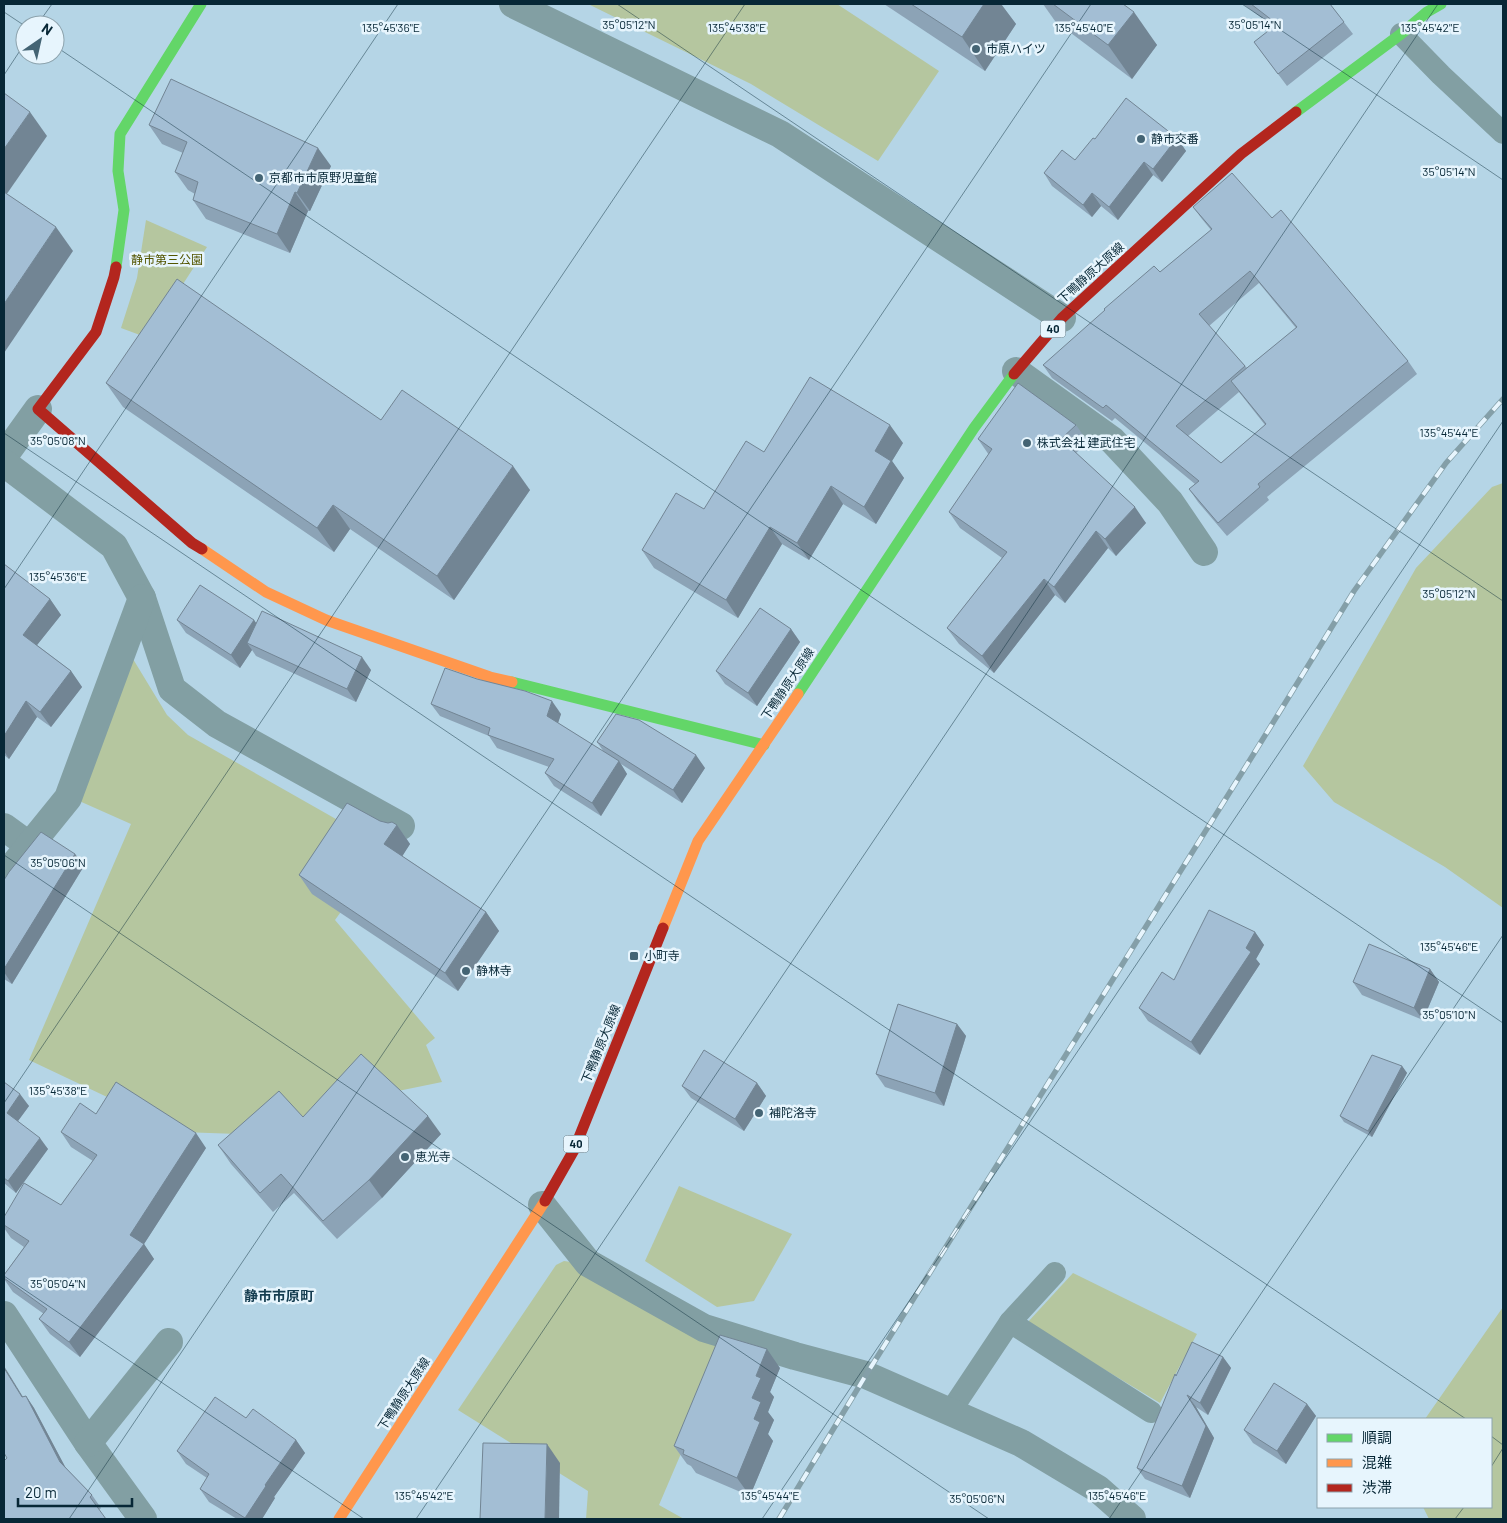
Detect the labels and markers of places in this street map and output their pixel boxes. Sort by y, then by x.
place label: 市原ハイツ [986,41,1046,55]
marker: 市原ハイツ [970,43,982,55]
place label: 静市交番 [1151,131,1199,145]
marker: 静市交番 [1135,133,1147,145]
place label: 京都市市原野児童館 [269,170,377,184]
marker: 京都市市原野児童館 [253,172,265,184]
place label: 株式会社 建武住宅 [1037,435,1135,449]
marker: 株式会社 建武住宅 [1021,437,1033,449]
place label: 小町寺 [644,948,680,962]
marker: 小町寺 [628,950,640,962]
place label: 静林寺 [476,963,512,977]
marker: 静林寺 [460,965,472,977]
place label: 補陀洛寺 [769,1105,817,1119]
marker: 補陀洛寺 [753,1107,765,1119]
place label: 恵光寺 [415,1149,451,1163]
marker: 恵光寺 [399,1151,411,1163]

